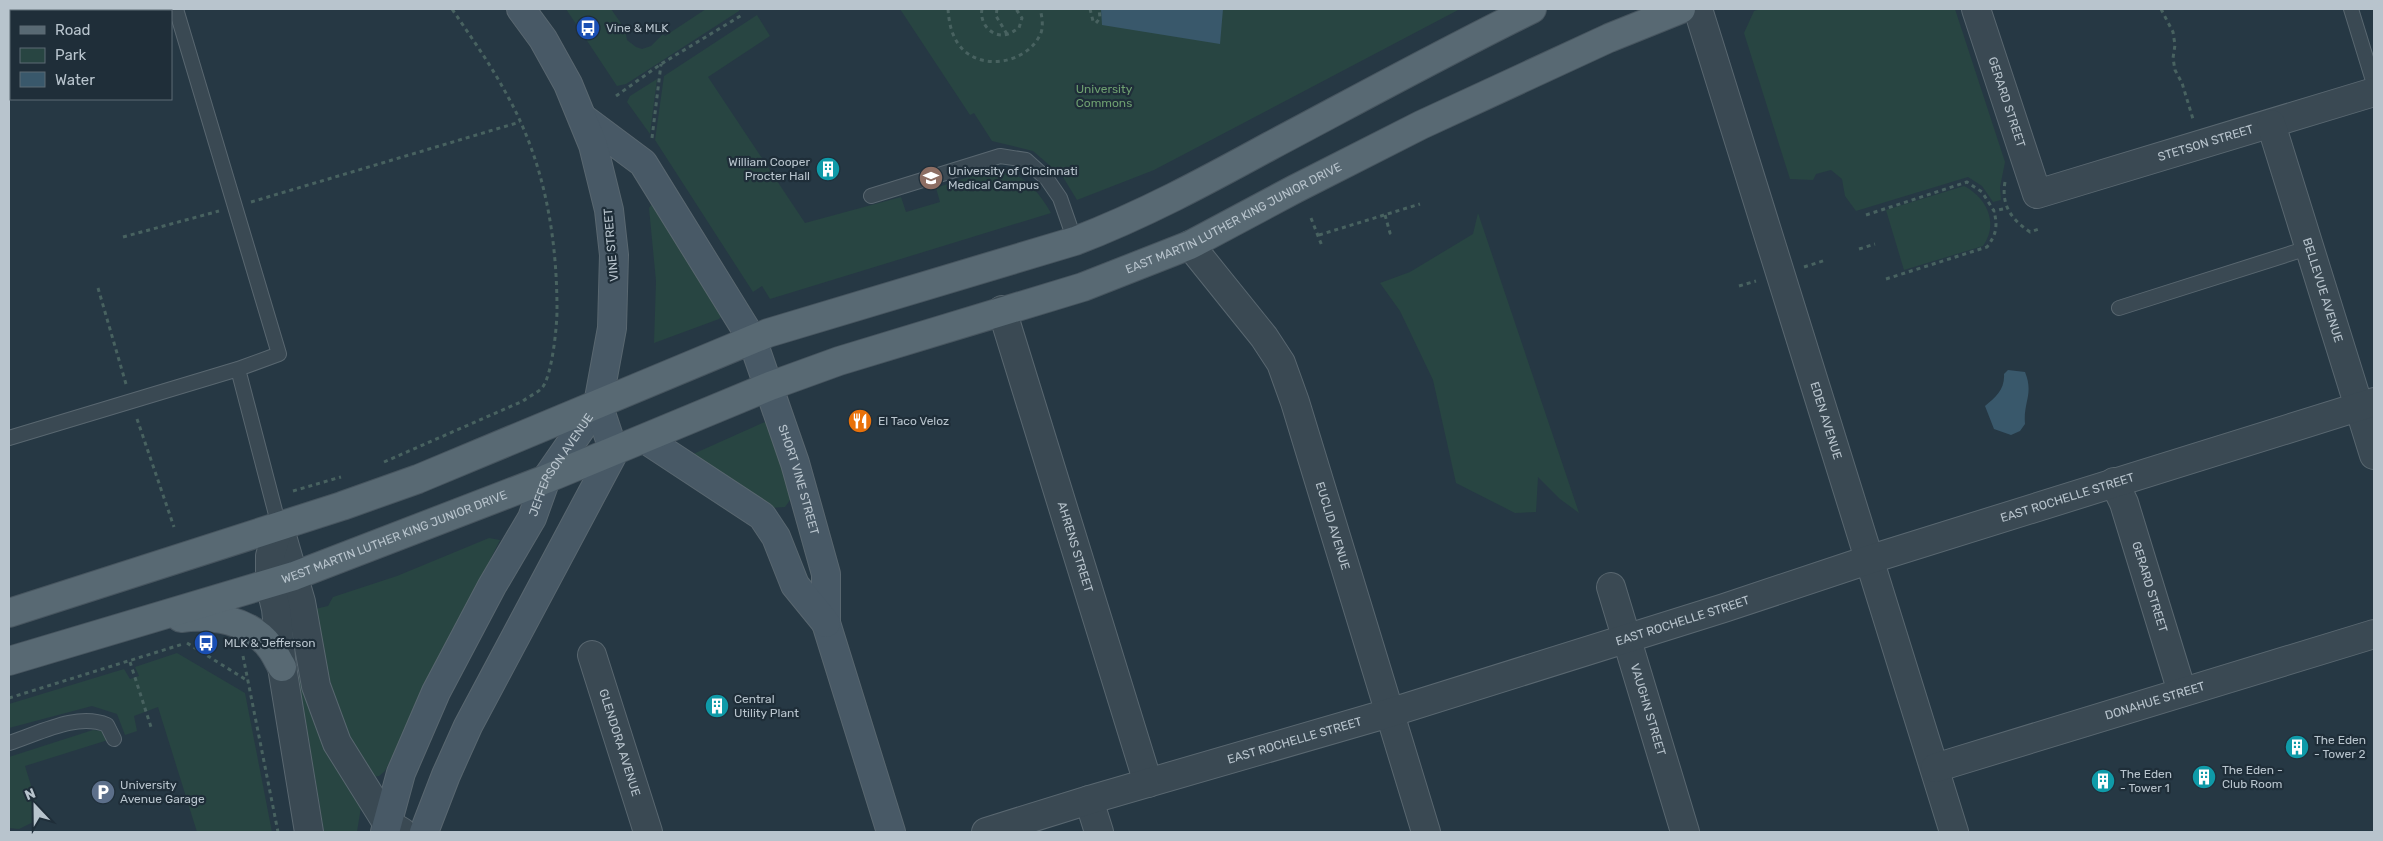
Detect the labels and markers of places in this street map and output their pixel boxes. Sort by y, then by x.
bus stop icon: Vine & MLK [575,15,601,41]
place label: Vine & MLK [606,21,669,35]
place label: William Cooper Procter Hall [728,155,810,183]
building icon: William Cooper Procter Hall [815,156,841,182]
place label: University of Cincinnati Medical Campus [948,164,1078,192]
school or university icon: University of Cincinnati Medical Campus [918,165,944,191]
restaurant icon: El Taco Veloz [847,408,873,434]
place label: El Taco Veloz [878,414,949,428]
bus stop icon: MLK & Jefferson [193,630,219,656]
place label: MLK & Jefferson [224,636,316,650]
place label: Central Utility Plant [734,692,799,720]
building icon: Central Utility Plant [704,693,730,719]
place label: The Eden - Tower 2 [2314,733,2366,761]
building icon: The Eden - Tower 2 [2284,734,2310,760]
place label: The Eden - Club Room [2222,763,2283,791]
building icon: The Eden - Club Room [2191,764,2217,790]
place label: The Eden - Tower 1 [2120,767,2172,795]
building icon: The Eden - Tower 1 [2090,768,2116,794]
place label: University Avenue Garage [120,778,205,806]
parking icon: University Avenue Garage [90,779,116,805]

